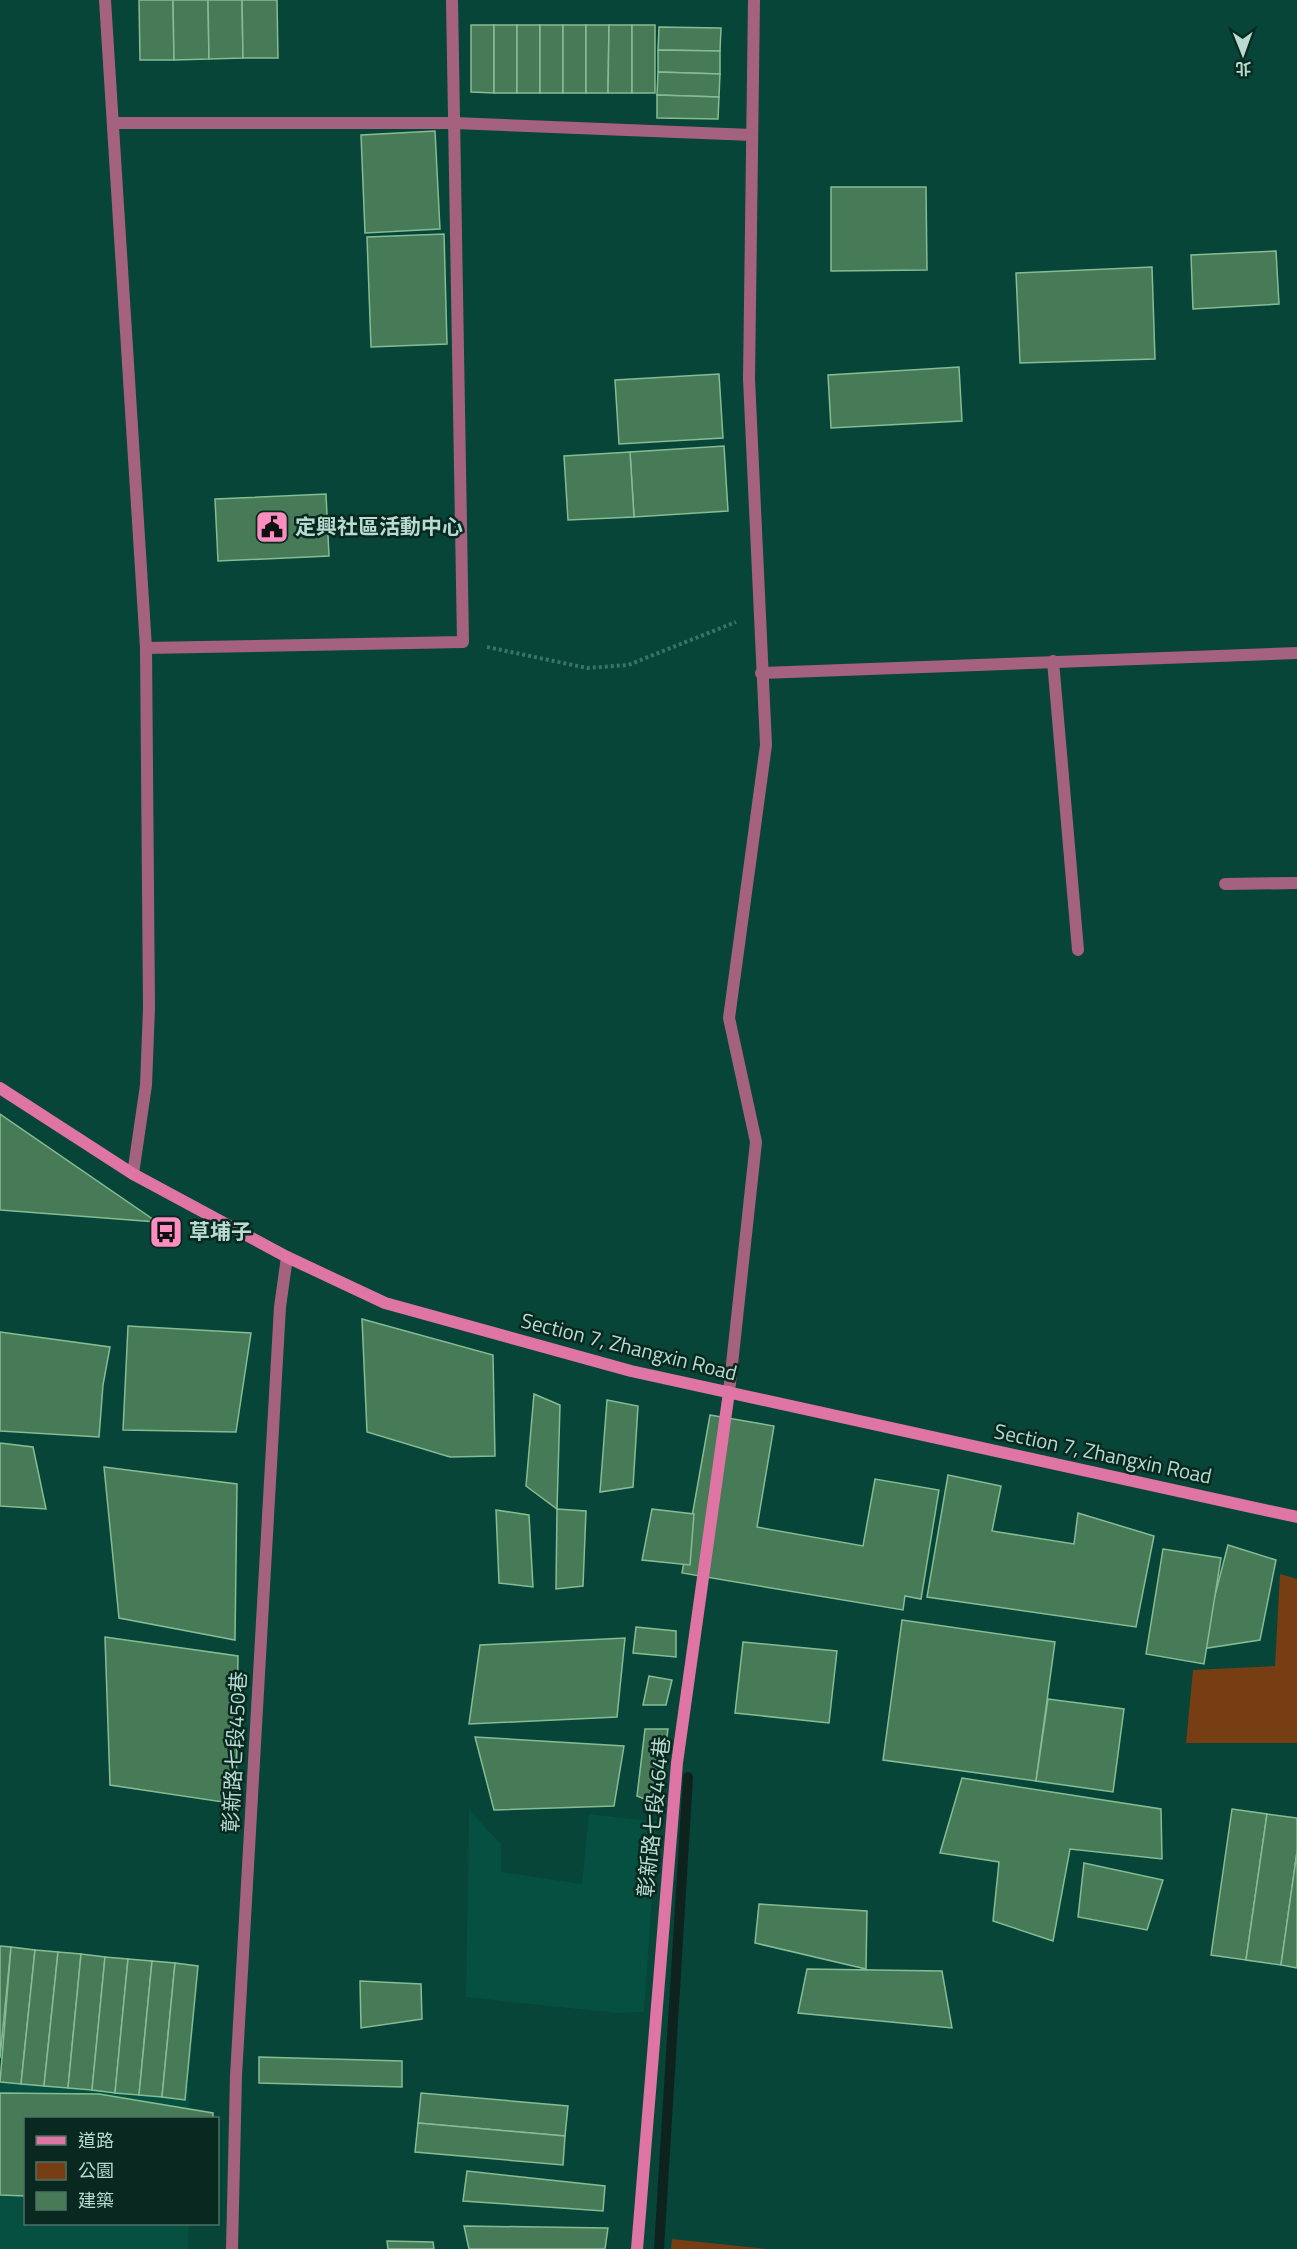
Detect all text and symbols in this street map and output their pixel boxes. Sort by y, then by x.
north arrow [1213,24,1273,84]
text: 北 [1235,57,1251,81]
public building icon: 定興社區活動中心 [254,509,290,545]
place label: 定興社區活動中心 [295,510,463,542]
bus stop icon: 草埔子 [148,1214,184,1250]
place label: 草埔子 [189,1215,252,1247]
street label: Section 7, Zhangxin Road [518,1304,741,1388]
street label: Section 7, Zhangxin Road [991,1414,1215,1492]
street label: 彰新路七段450巷 [214,1671,254,1833]
street label: 彰新路七段464巷 [629,1735,677,1899]
legend [24,2117,219,2225]
text: 道路 [78,2127,114,2154]
text: 公園 [78,2157,114,2184]
text: 建築 [78,2187,114,2214]

